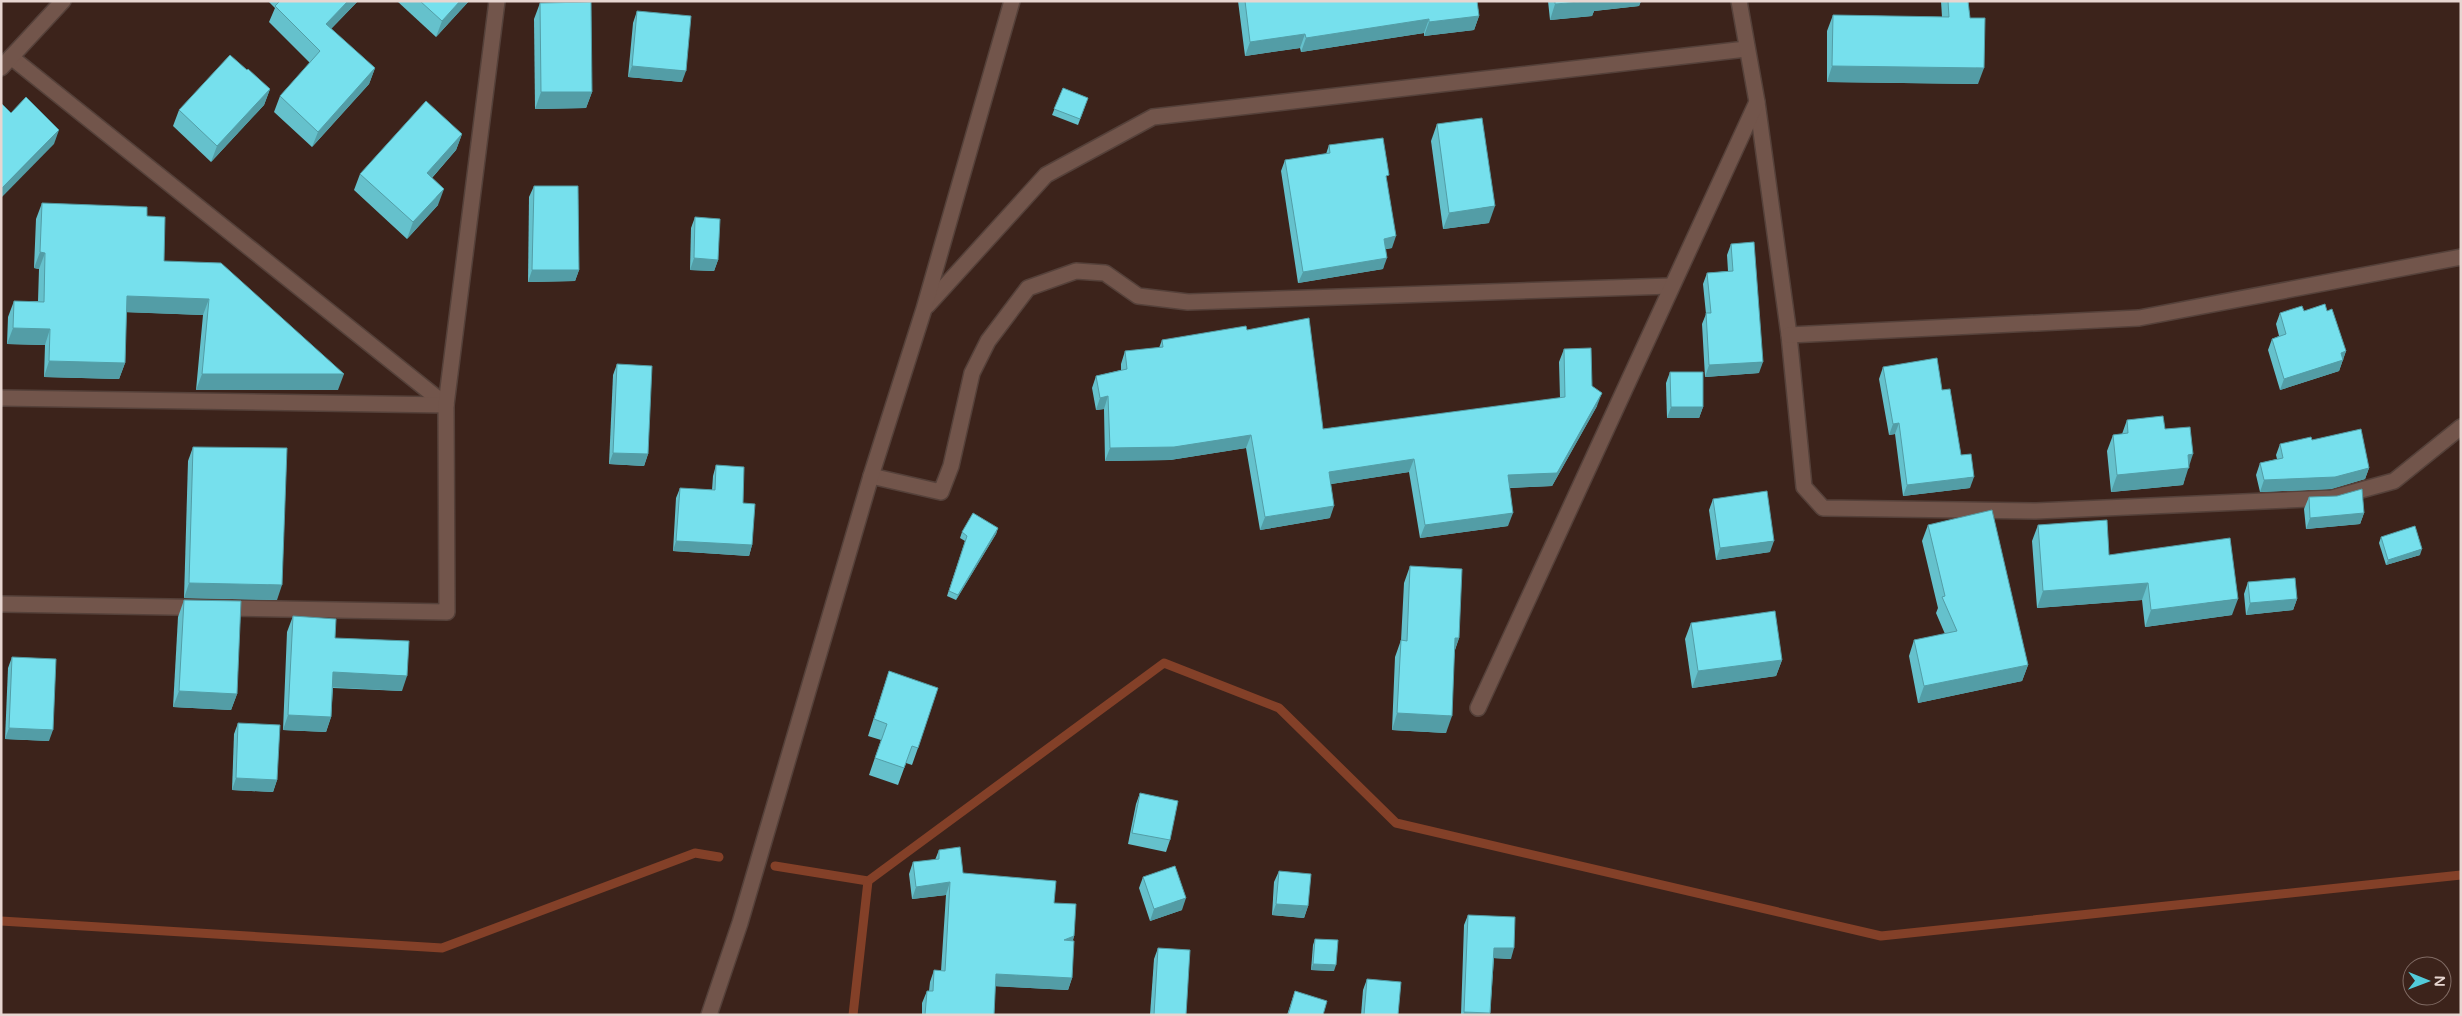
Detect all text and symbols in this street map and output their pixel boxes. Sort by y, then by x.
north arrow [2402,956,2452,1006]
text: N [2431,975,2448,987]

